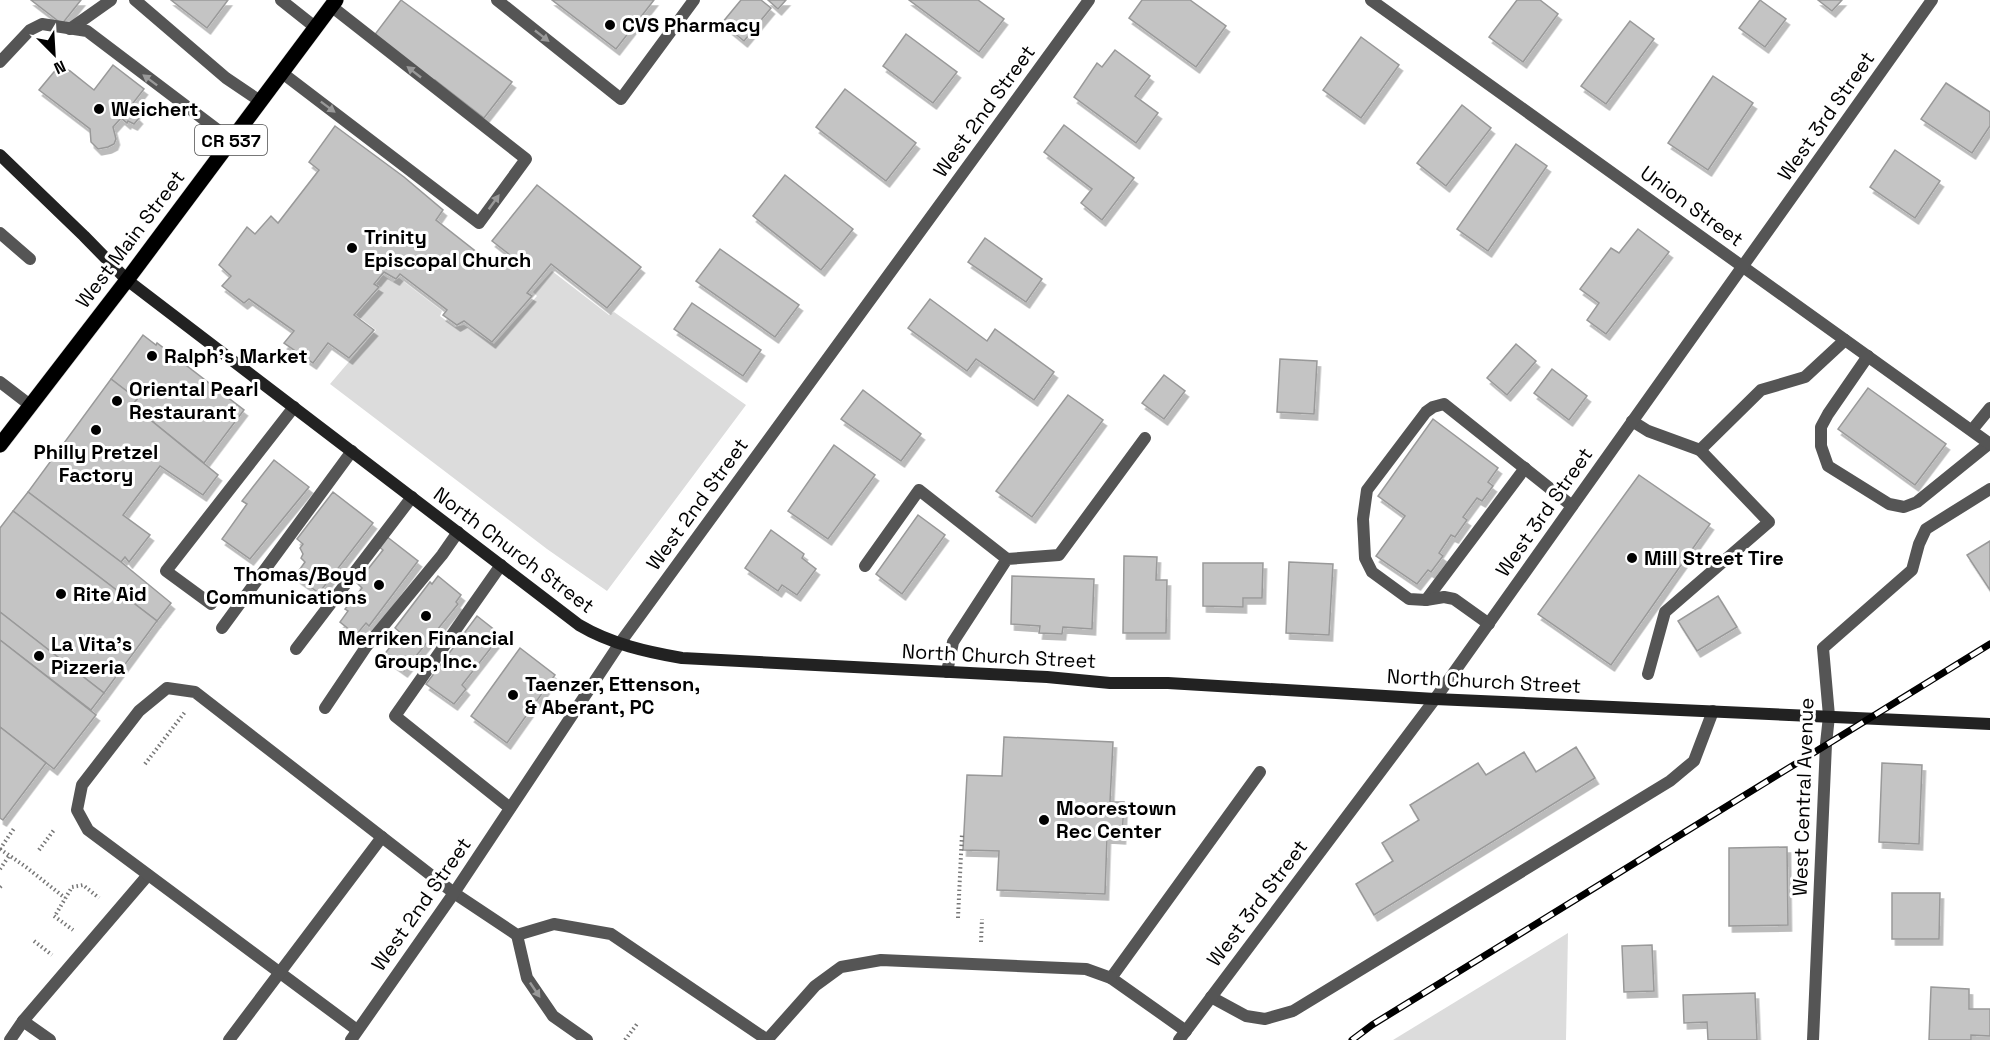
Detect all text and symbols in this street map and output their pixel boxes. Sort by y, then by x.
place label: CVS Pharmacy [622,12,760,38]
marker: CVS Pharmacy [603,18,617,32]
north arrow [24,24,84,84]
one-way arrow [535,30,550,42]
street label: West 2nd Street [927,40,1041,182]
street label: West 3rd Street [1772,46,1880,186]
text: N [51,55,69,79]
one-way arrow [407,66,422,78]
one-way arrow [143,74,158,86]
place label: Weichert [111,96,198,122]
one-way arrow [320,100,335,112]
marker: Weichert [92,102,106,116]
road number: CR 537 [195,125,267,155]
street label: Union Street [1635,160,1749,252]
street label: West Main Street [70,165,190,313]
one-way arrow [488,195,500,211]
place label: Trinity Episcopal Church [364,224,531,273]
marker: Trinity Episcopal Church [345,241,359,255]
place label: Ralph's Market [164,343,308,369]
marker: Ralph's Market [145,349,159,363]
place label: Oriental Pearl Restaurant [129,376,259,425]
marker: Oriental Pearl Restaurant [110,394,124,408]
marker: Philly Pretzel Factory [89,423,103,437]
street label: West 2nd Street [640,433,754,575]
place label: Philly Pretzel Factory [34,439,158,488]
street label: West 3rd Street [1490,442,1598,582]
street label: North Church Street [428,481,600,619]
place label: Mill Street Tire [1644,545,1784,571]
marker: Mill Street Tire [1625,551,1639,565]
place label: Thomas/Boyd Communications [206,561,367,610]
marker: Thomas/Boyd Communications [372,578,386,592]
place label: Rite Aid [73,581,147,607]
marker: Rite Aid [54,587,68,601]
marker: Merriken Financial Group, Inc. [419,609,433,623]
place label: Merriken Financial Group, Inc. [338,625,514,674]
place label: La Vita's Pizzeria [51,631,132,680]
street label: North Church Street [901,638,1097,674]
marker: La Vita's Pizzeria [32,649,46,663]
street label: North Church Street [1386,663,1582,699]
place label: Taenzer, Ettenson, & Aberant, PC [525,671,700,720]
marker: Taenzer, Ettenson, & Aberant, PC [506,688,520,702]
street label: West Central Avenue [1787,697,1819,897]
place label: Moorestown Rec Center [1056,795,1176,844]
marker: Moorestown Rec Center [1037,813,1051,827]
street label: West 2nd Street [365,832,477,976]
street label: West 3rd Street [1201,834,1313,972]
one-way arrow [529,981,541,997]

